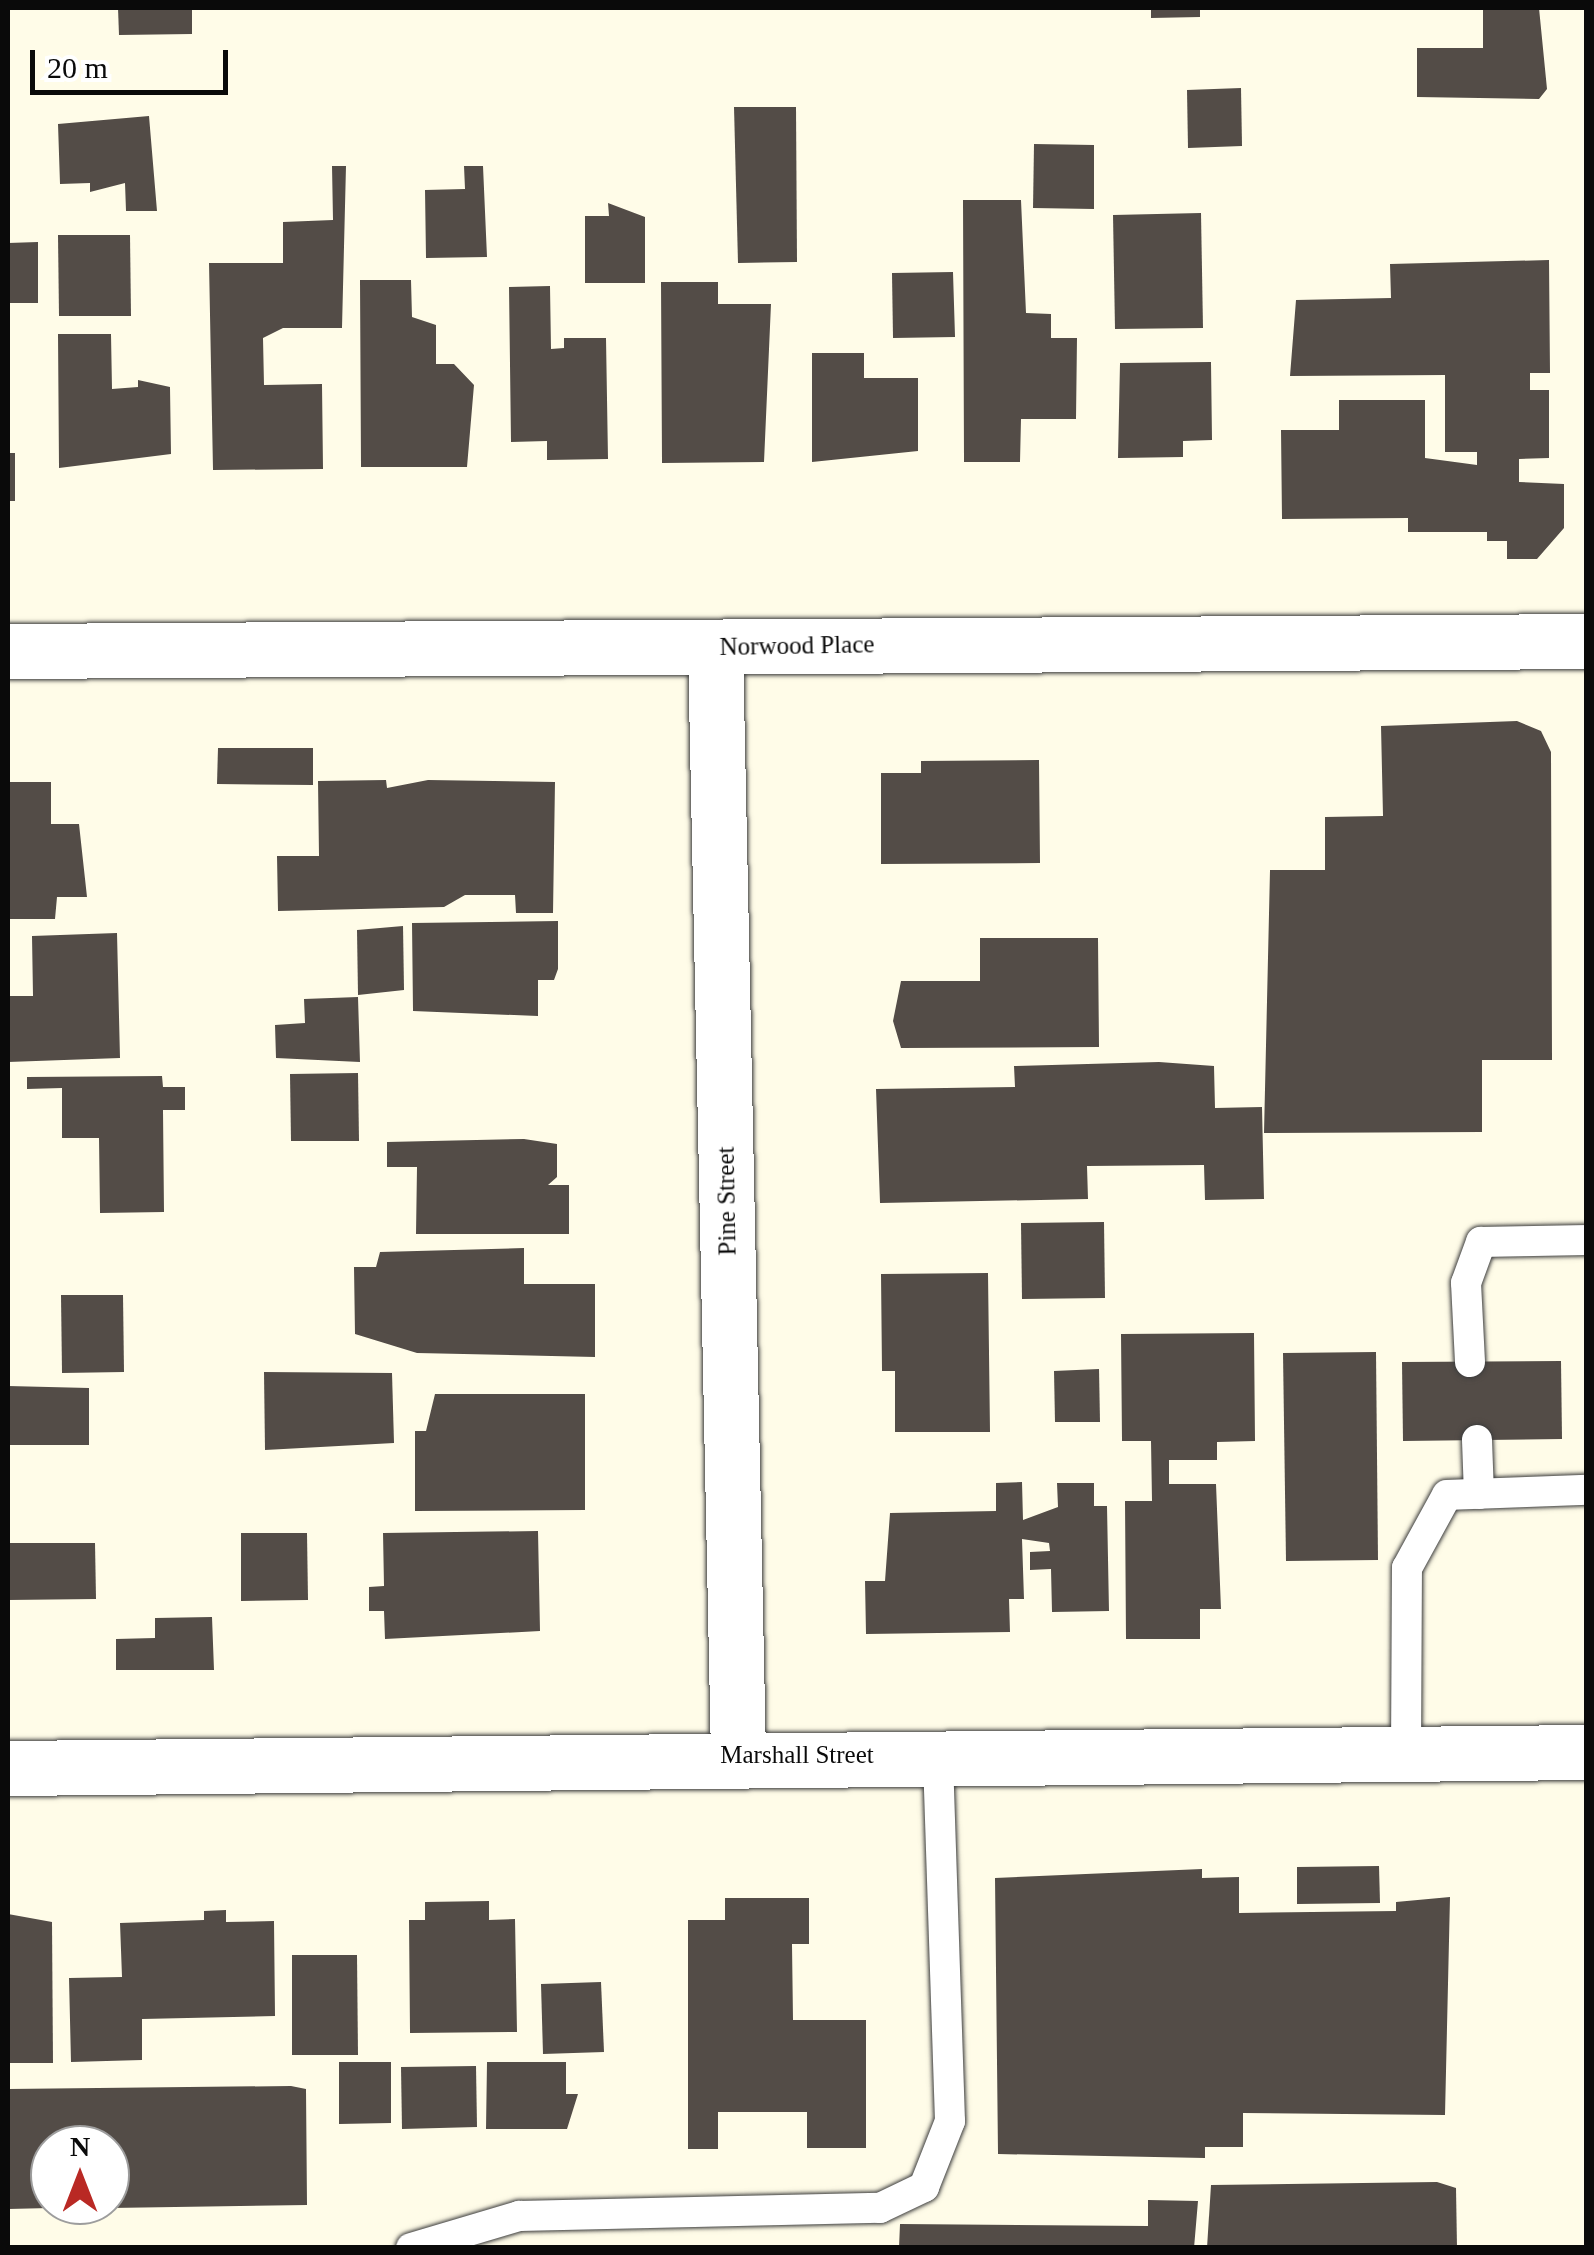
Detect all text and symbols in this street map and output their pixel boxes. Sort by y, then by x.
scale bar [35,30,232,92]
text: 20 m [47,51,108,84]
street label: Norwood Place [719,630,875,662]
street label: Pine Street [711,1146,743,1256]
street label: Marshall Street [720,1740,874,1770]
north arrow [30,2125,130,2225]
text: N [70,2131,90,2162]

